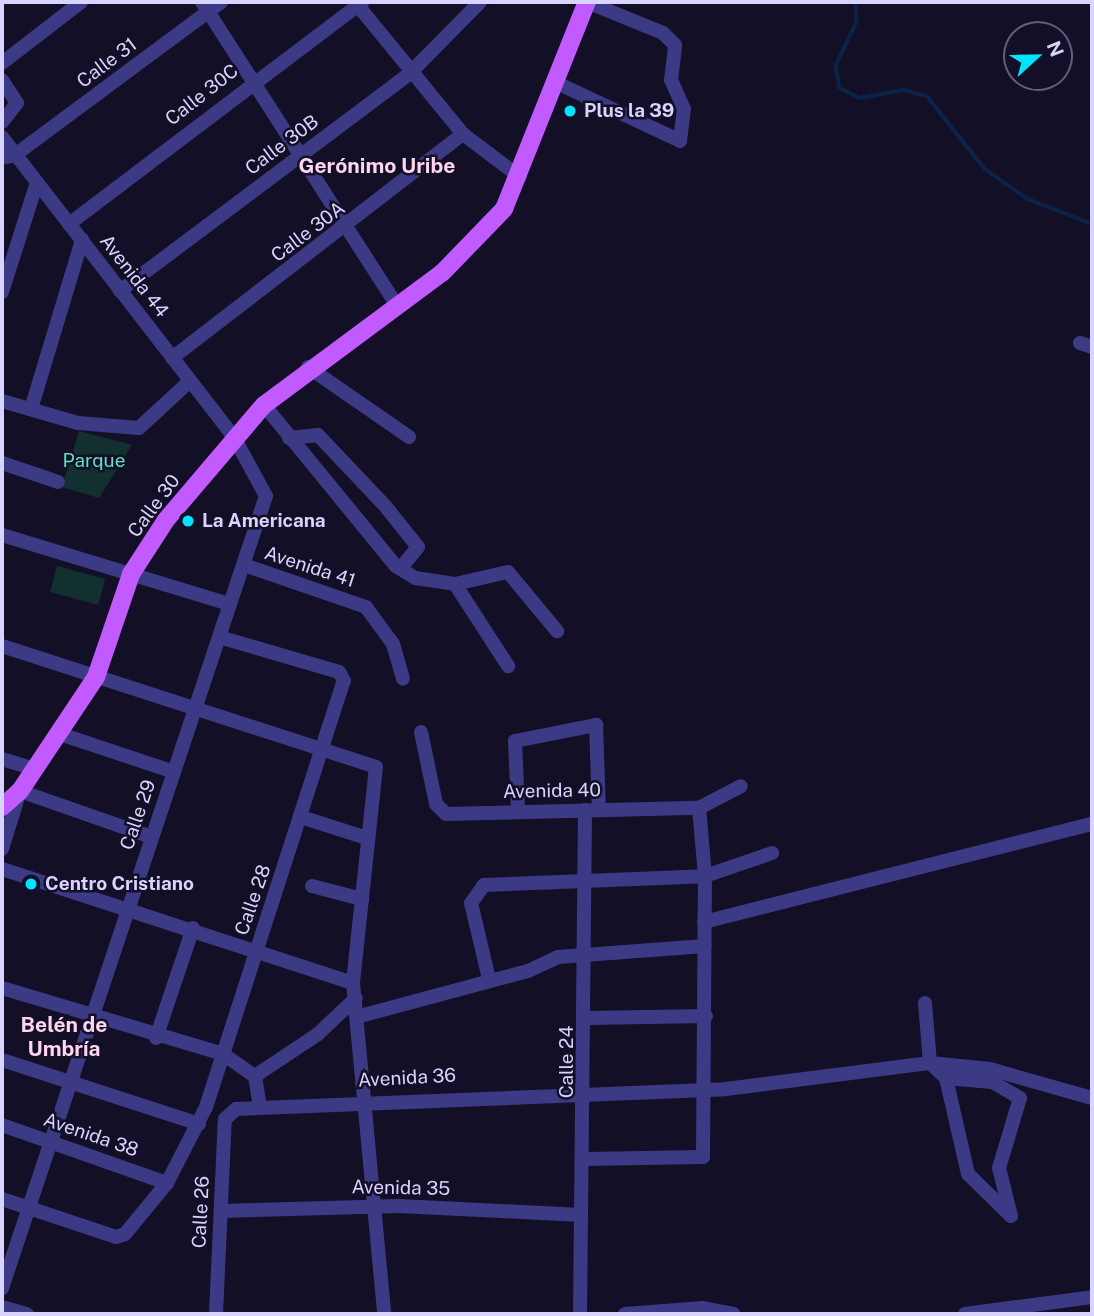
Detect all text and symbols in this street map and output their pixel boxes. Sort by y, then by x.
north arrow [1003,21,1073,91]
street label: Calle 31 [72,33,142,93]
text: N [1043,38,1069,60]
street label: Calle 30C [161,59,243,131]
place label: Plus la 39 [584,100,674,122]
marker: Plus la 39 [562,103,578,119]
street label: Calle 30B [241,110,323,180]
district label: Gerónimo Uribe [299,153,455,179]
street label: Calle 30A [267,197,349,267]
street label: Avenida 44 [95,230,173,322]
park label: Parque [63,450,125,472]
street label: Calle 30 [123,470,185,542]
place label: La Americana [202,510,326,532]
marker: La Americana [180,513,196,529]
street label: Avenida 41 [262,542,358,592]
street label: Calle 29 [115,777,161,853]
street label: Avenida 40 [503,779,601,803]
street label: Calle 28 [230,862,276,938]
place label: Centro Cristiano [45,873,194,895]
marker: Centro Cristiano [23,876,39,892]
district label: Belén de Umbría [20,1012,108,1062]
street label: Calle 24 [556,1026,578,1098]
street label: Avenida 36 [357,1064,457,1092]
street label: Avenida 38 [41,1108,141,1162]
street label: Calle 26 [188,1175,214,1249]
street label: Avenida 35 [351,1176,451,1200]

